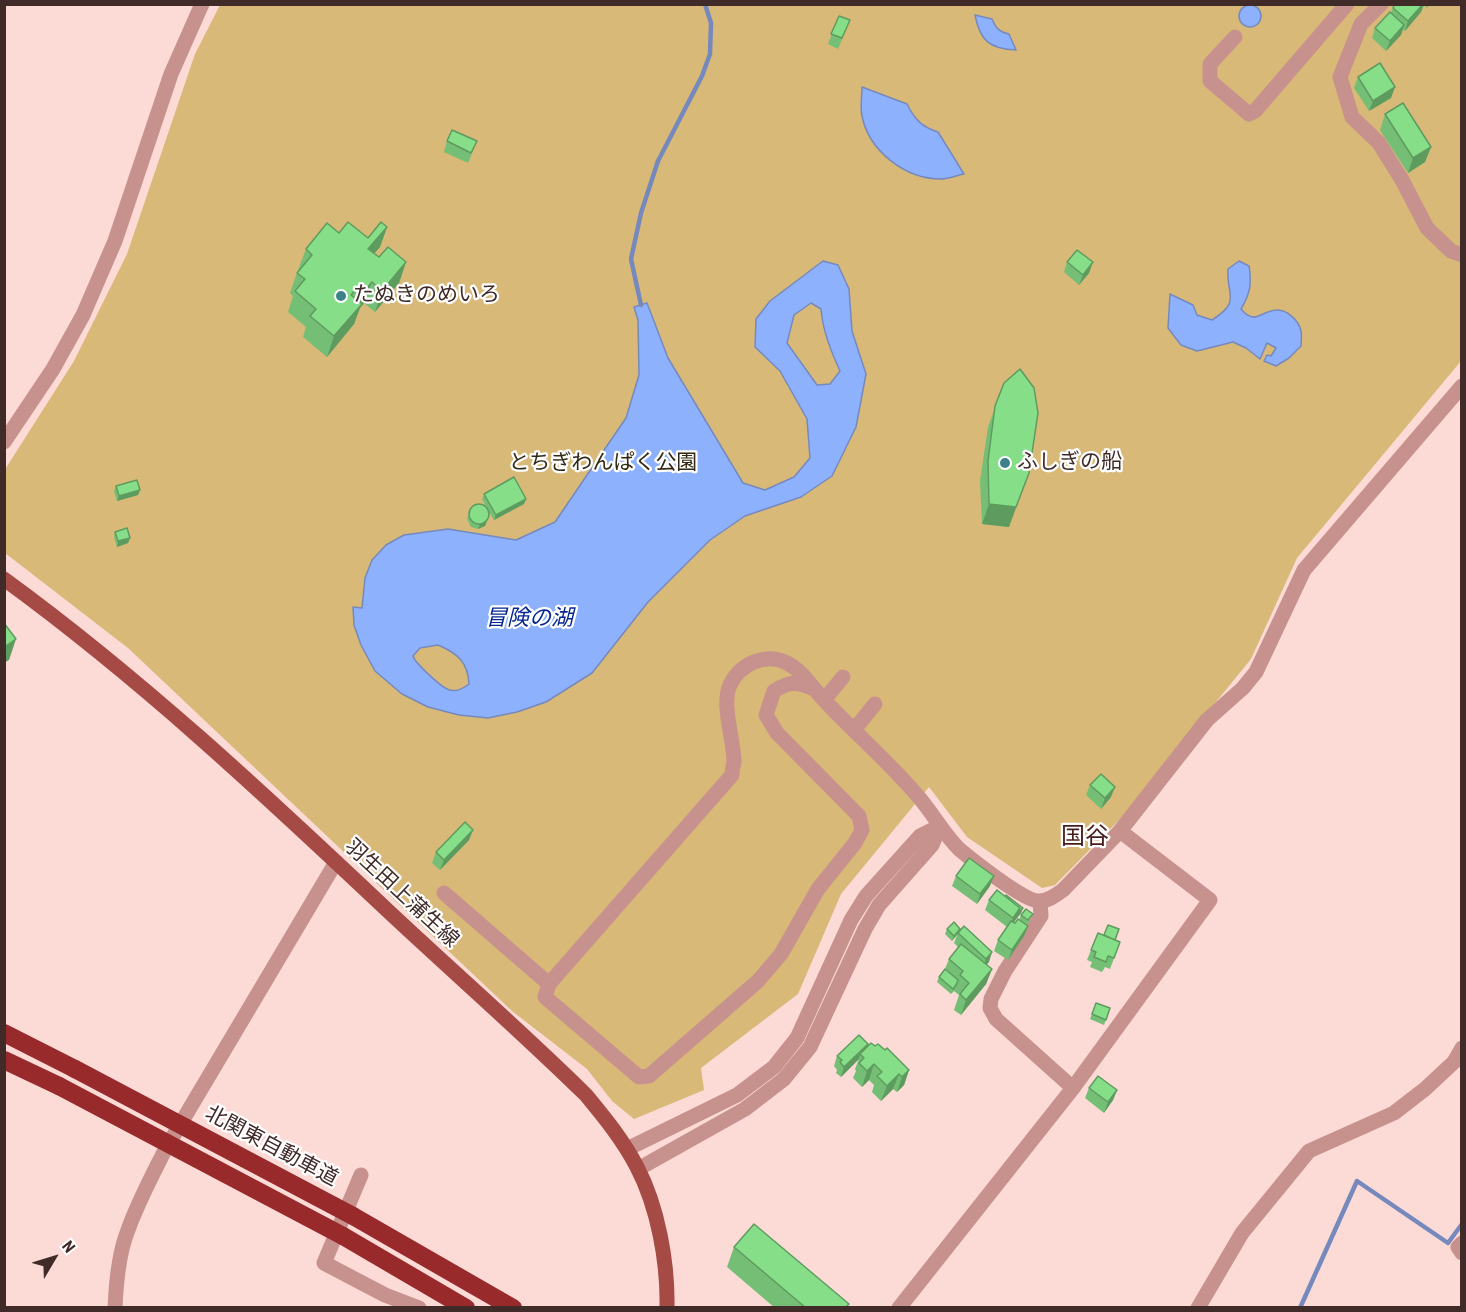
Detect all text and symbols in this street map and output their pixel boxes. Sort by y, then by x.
place label: たぬきのめいろ [353,283,500,309]
marker: たぬきのめいろ [334,289,348,303]
place label: ふしぎの船 [1017,450,1122,476]
park label: とちぎわんぱく公園 [509,451,697,477]
marker: ふしぎの船 [998,456,1012,470]
water label: 冒険の湖 [485,606,573,632]
district label: 国谷 [1061,824,1109,852]
street label: 羽生田上蒲生線 [339,835,463,953]
street label: 北関東自動車道 [200,1101,342,1193]
north arrow [24,1228,84,1288]
text: N [58,1237,79,1256]

